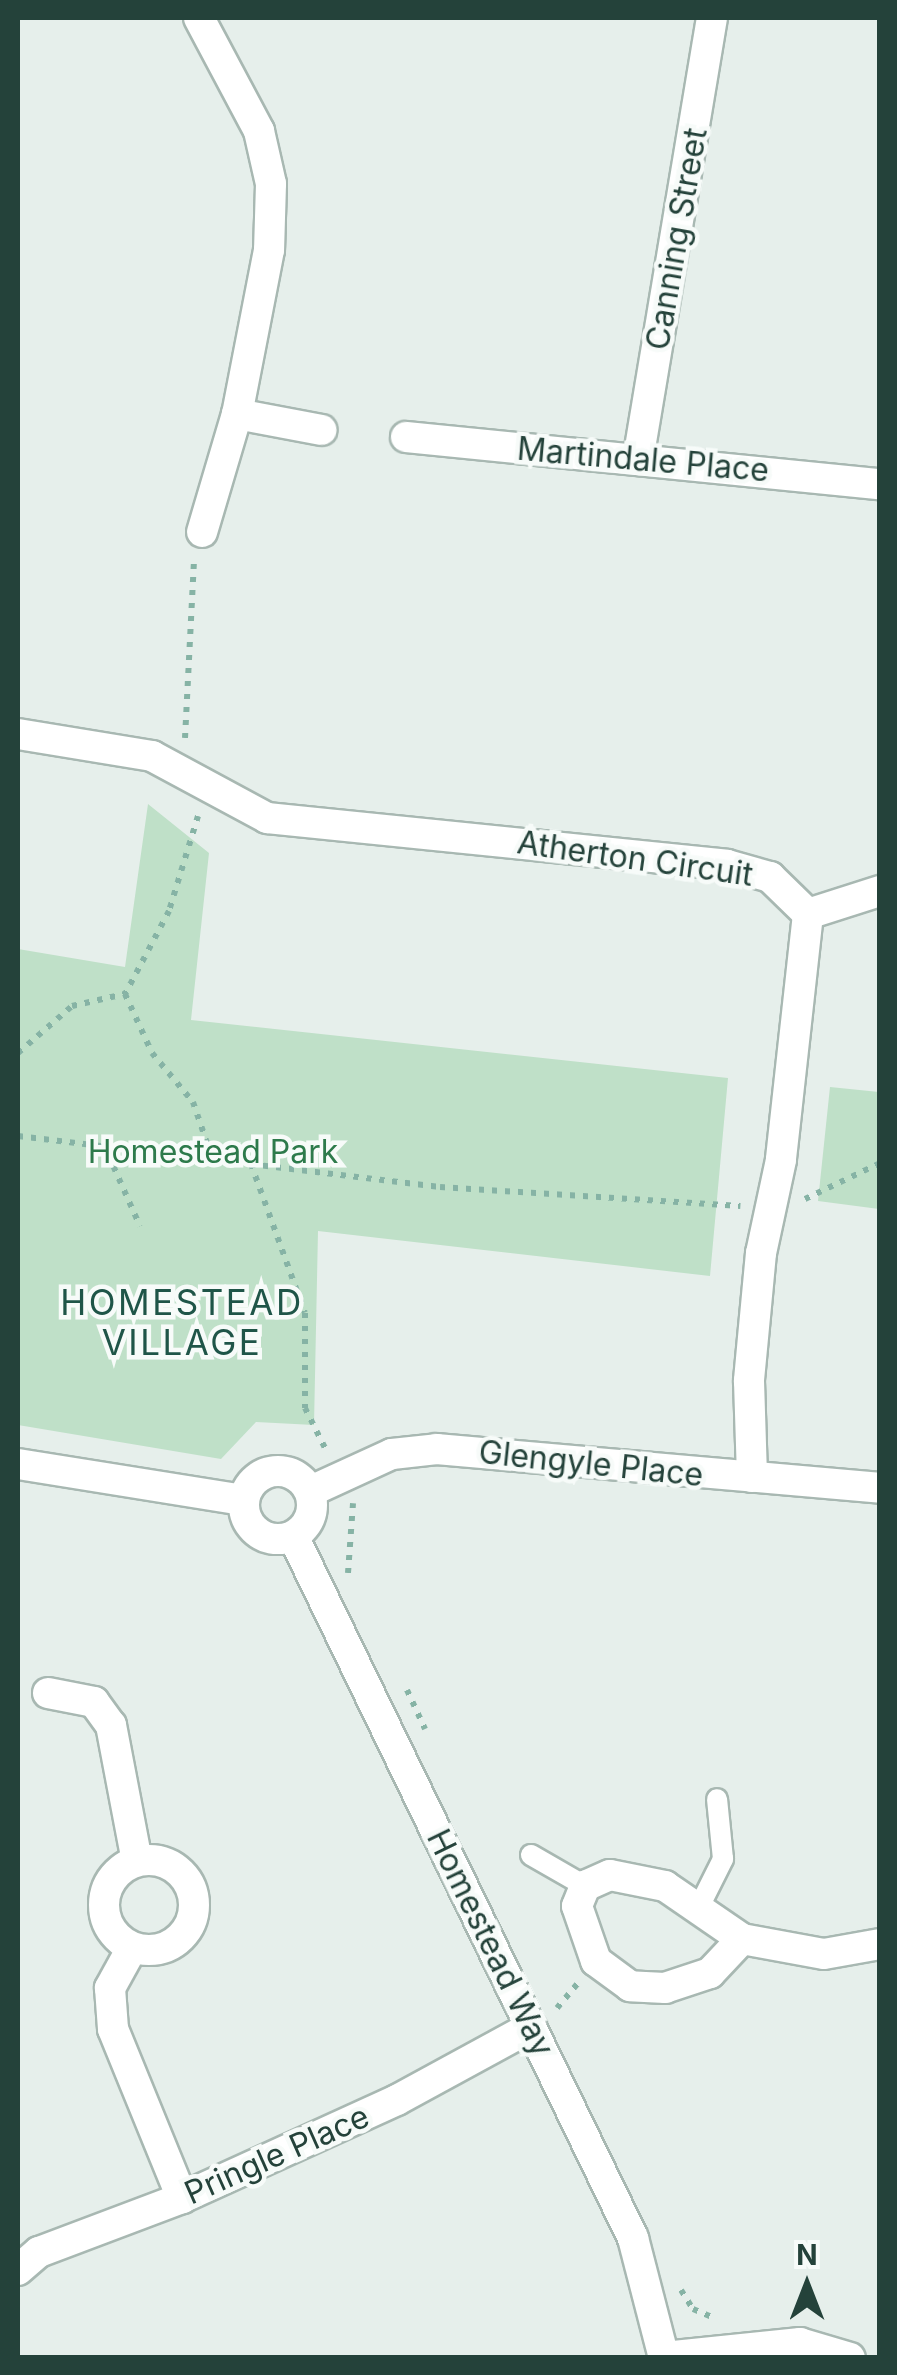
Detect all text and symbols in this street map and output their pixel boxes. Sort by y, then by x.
street label: Canning Street [639,125,715,353]
street label: Martindale Place [516,430,770,490]
street label: Atherton Circuit [515,823,755,895]
park label: Homestead Park [88,1133,338,1171]
district label: HOMESTEAD VILLAGE [60,1281,304,1363]
street label: Glengyle Place [477,1433,705,1495]
street label: Homestead Way [418,1823,562,2063]
street label: Pringle Place [179,2097,375,2213]
north arrow [757,2235,857,2335]
text: N [796,2238,818,2272]

